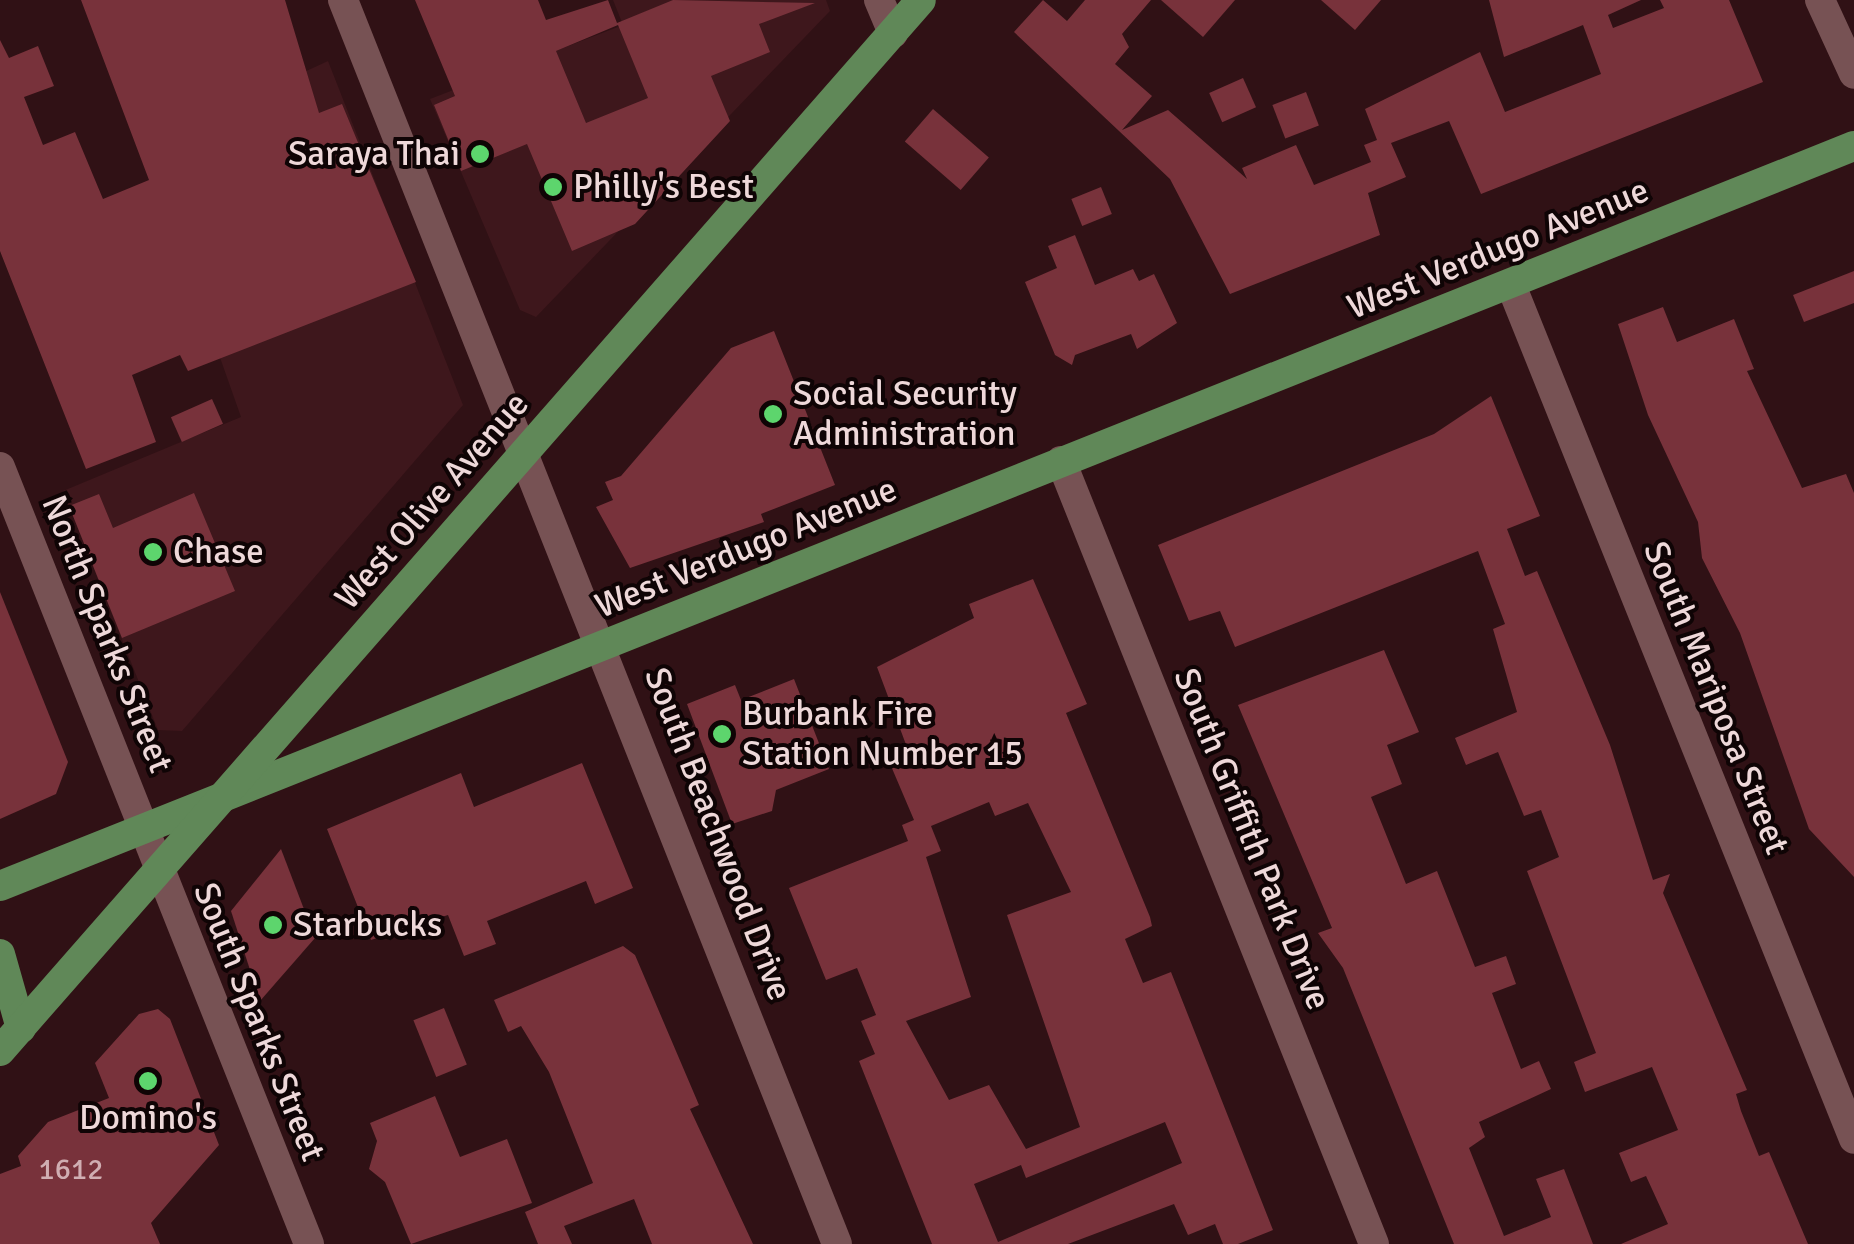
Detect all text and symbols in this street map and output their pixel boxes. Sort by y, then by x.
place label: Saraya Thai [288,133,460,175]
marker: Saraya Thai [469,143,491,165]
place label: Philly's Best [573,166,754,208]
street label: West Verdugo Avenue [1341,169,1655,329]
marker: Philly's Best [542,176,564,198]
place label: Social Security Administration [793,373,1017,455]
street label: West Olive Avenue [326,384,538,618]
marker: Social Security Administration [762,403,784,425]
street label: West Verdugo Avenue [589,468,903,628]
street label: North Sparks Street [32,489,182,779]
place label: Chase [173,531,264,573]
street label: South Mariposa Street [1634,536,1798,860]
marker: Chase [142,541,164,563]
street label: South Beachwood Drive [635,662,801,1006]
street label: South Griffith Park Drive [1164,662,1340,1016]
place label: Burbank Fire Station Number 15 [742,693,1023,775]
marker: Burbank Fire Station Number 15 [711,723,733,745]
street label: South Sparks Street [184,877,334,1167]
place label: Starbucks [293,904,442,946]
marker: Starbucks [262,914,284,936]
marker: Domino's [137,1070,159,1092]
place label: Domino's [79,1097,217,1139]
house number: 1612 [39,1152,103,1188]

